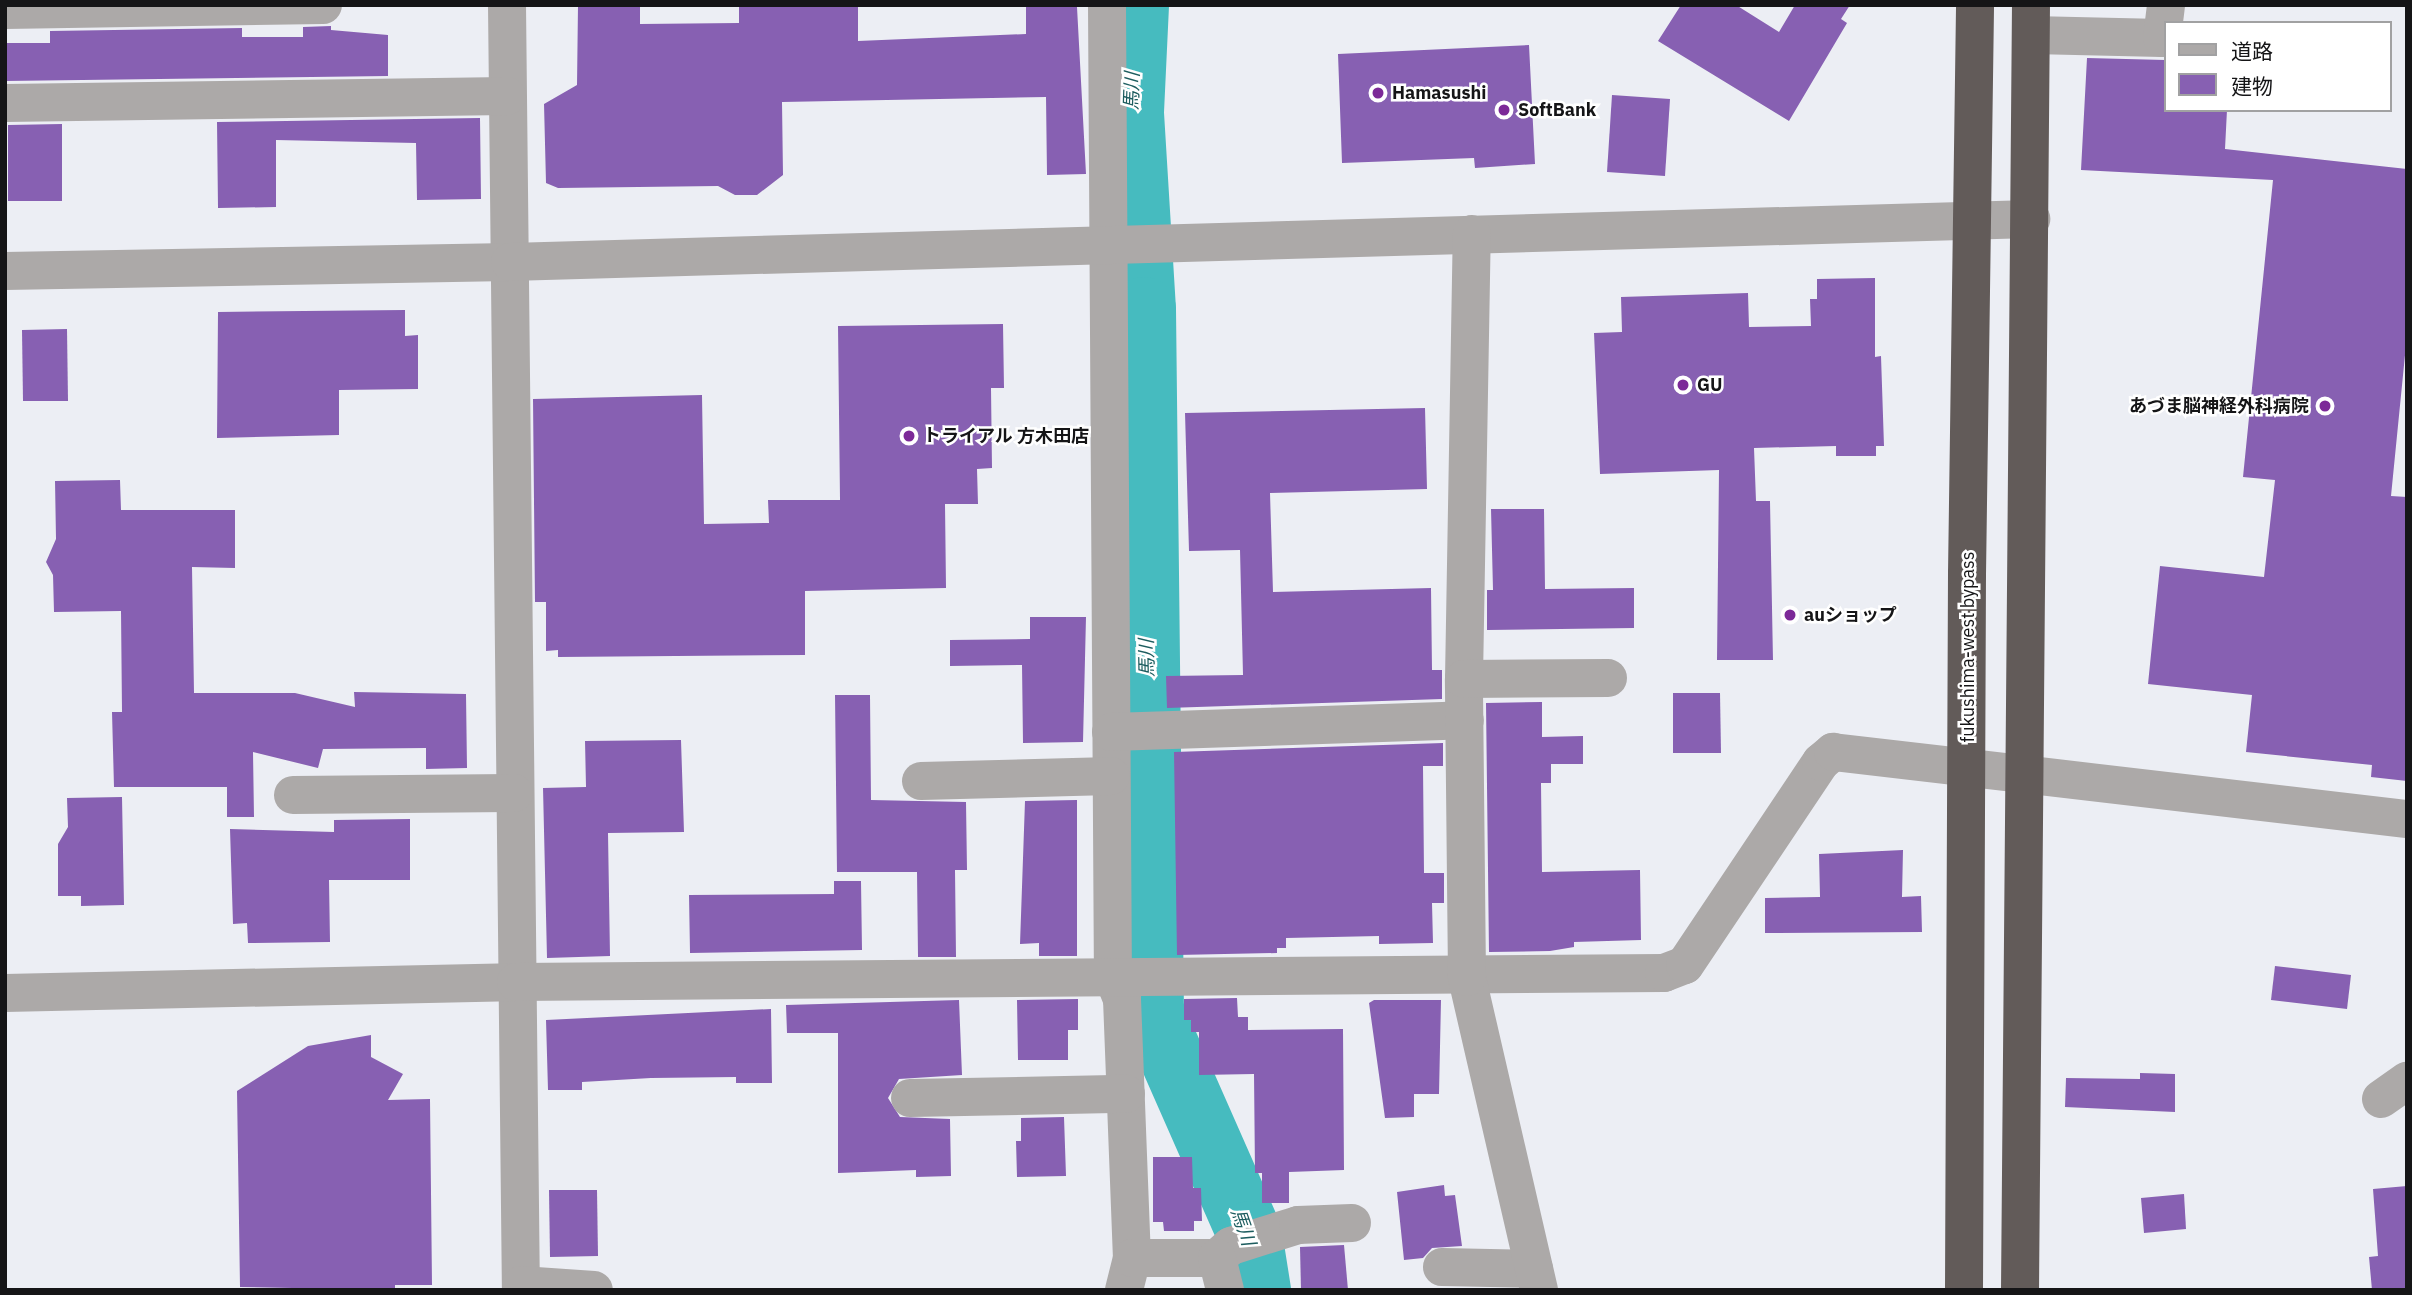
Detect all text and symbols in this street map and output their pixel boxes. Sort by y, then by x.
legend [2164,21,2391,112]
text: 道路 [2231,37,2273,65]
water label: 馬川 [1120,72,1144,110]
text: 建物 [2231,72,2273,100]
place label: Hamasushi [1392,82,1486,104]
marker: Hamasushi [1370,85,1386,101]
place label: SoftBank [1518,99,1596,121]
marker: SoftBank [1496,102,1512,118]
place label: GU [1697,374,1722,396]
marker: GU [1675,377,1691,393]
place label: あづま脳神経外科病院 [2129,395,2309,417]
marker: あづま脳神経外科病院 [2315,396,2335,416]
place label: トライアル 方木田店 [923,425,1089,447]
marker: トライアル 方木田店 [901,428,917,444]
street label: fukushima-west bypass [1957,551,1979,743]
place label: auショップ [1804,604,1897,626]
marker: auショップ [1782,607,1798,623]
water label: 馬川 [1135,639,1159,677]
water label: 馬川 [1226,1205,1260,1249]

